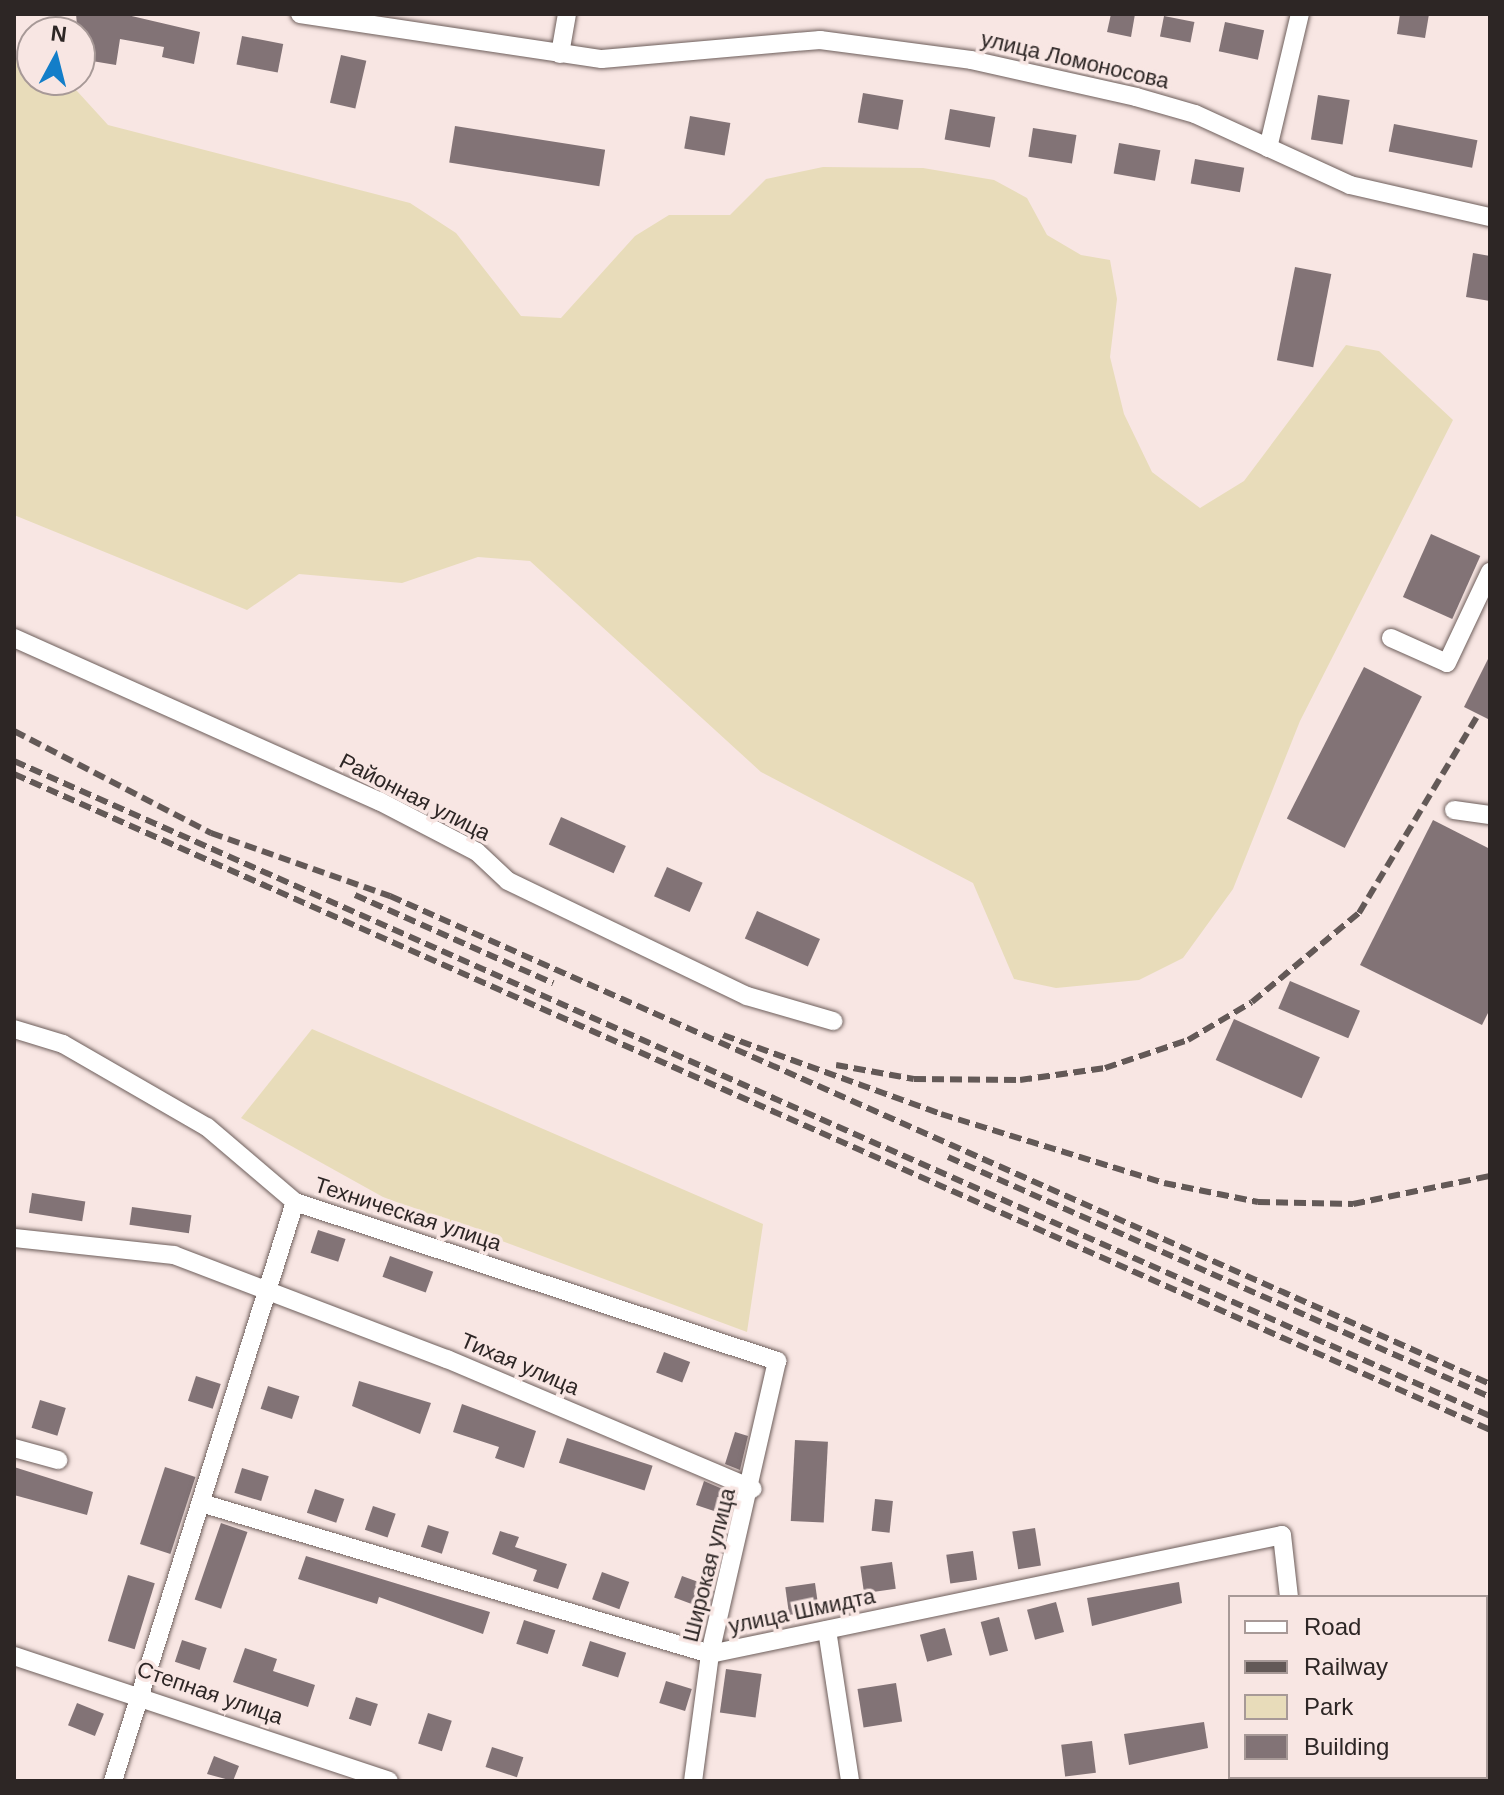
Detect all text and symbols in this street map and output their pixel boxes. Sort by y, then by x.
north arrow [16,16,96,96]
text: N [49,20,68,47]
street label: улица Ломоносова [978,26,1172,94]
street label: Районная улица [335,748,495,846]
street label: Техническая улица [311,1171,505,1257]
street label: Тихая улица [457,1327,583,1401]
street label: Широкая улица [677,1485,741,1645]
street label: улица Шмидта [726,1583,878,1639]
legend [1228,1595,1488,1779]
text: Road [1304,1613,1361,1640]
text: Railway [1304,1653,1388,1680]
street label: Степная улица [133,1656,287,1730]
text: Park [1304,1693,1353,1720]
text: Building [1304,1733,1389,1760]

